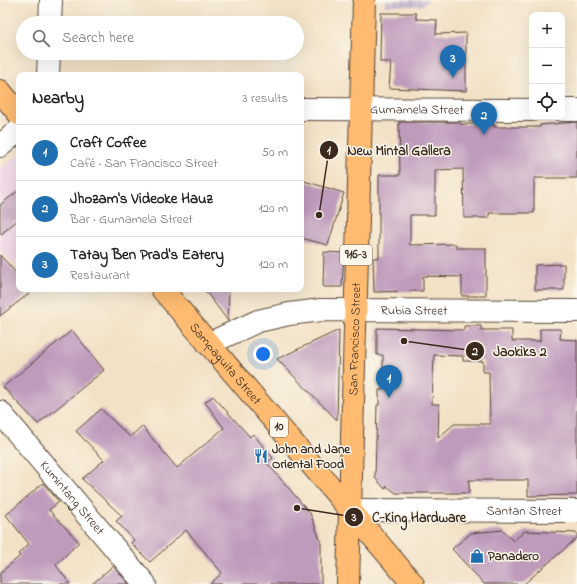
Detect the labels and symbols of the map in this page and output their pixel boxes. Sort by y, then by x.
pin: 3 [440,45,466,78]
street label: Gumamela Street [370,100,465,119]
pin: 2 [471,102,497,135]
callout: New Mintal Gallera [319,137,459,163]
text: New Mintal Gallera [347,141,451,162]
text: 1 [327,142,331,160]
road number: 916-3 [340,245,372,265]
street label: San Francisco Street [344,282,366,396]
street label: Rubia Street [380,301,448,320]
street label: Sampaguita Street [185,318,266,409]
callout: Jaokiks 2 [465,338,555,364]
text: Jaokiks 2 [493,342,547,363]
text: 2 [471,343,478,361]
your location [253,344,273,364]
pin: 1 [376,365,402,398]
road number: 10 [270,417,288,437]
place label: John and Jane Oriental Food [272,440,351,474]
restaurant icon: John and Jane Oriental Food [253,448,269,464]
street label: Kumintang Street [35,456,110,540]
street label: Santan Street [486,501,563,520]
callout: C-King Hardware [344,504,474,530]
text: C-King Hardware [372,508,467,531]
text: 3 [351,509,357,527]
place label: Panadero [488,547,539,566]
shop icon: Panadero [469,548,485,564]

